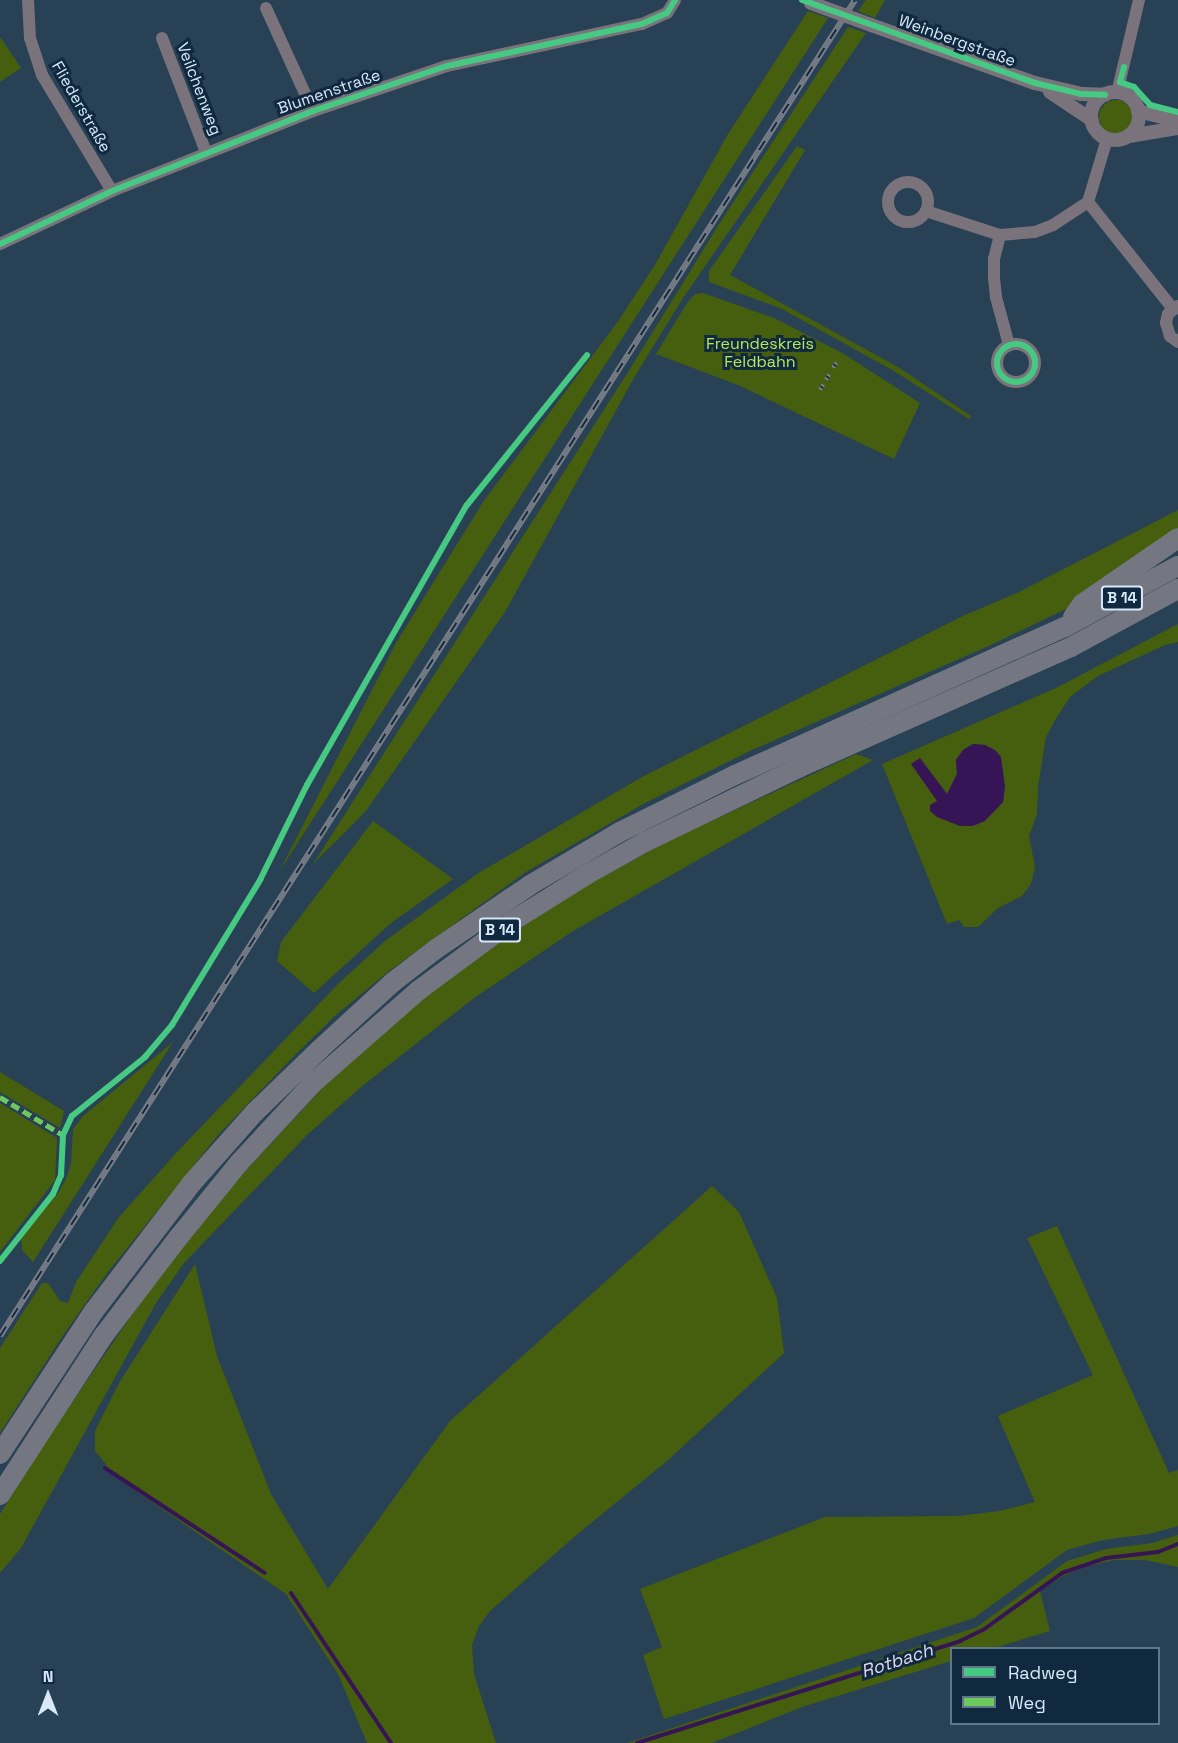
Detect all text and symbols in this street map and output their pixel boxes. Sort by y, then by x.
street label: Weinbergstraße [896,11,1018,71]
street label: Veilchenweg [173,40,225,138]
street label: Fliederstraße [47,58,115,156]
street label: Blumenstraße [275,65,383,119]
park label: Freundeskreis Feldbahn [706,334,814,372]
road number: B 14 [1100,586,1144,610]
road number: B 14 [478,918,522,942]
water label: Rotbach [859,1639,935,1683]
legend [950,1647,1160,1725]
text: Radweg [1008,1661,1078,1684]
north arrow [18,1665,78,1725]
text: N [43,1666,53,1687]
text: Weg [1008,1691,1046,1714]

